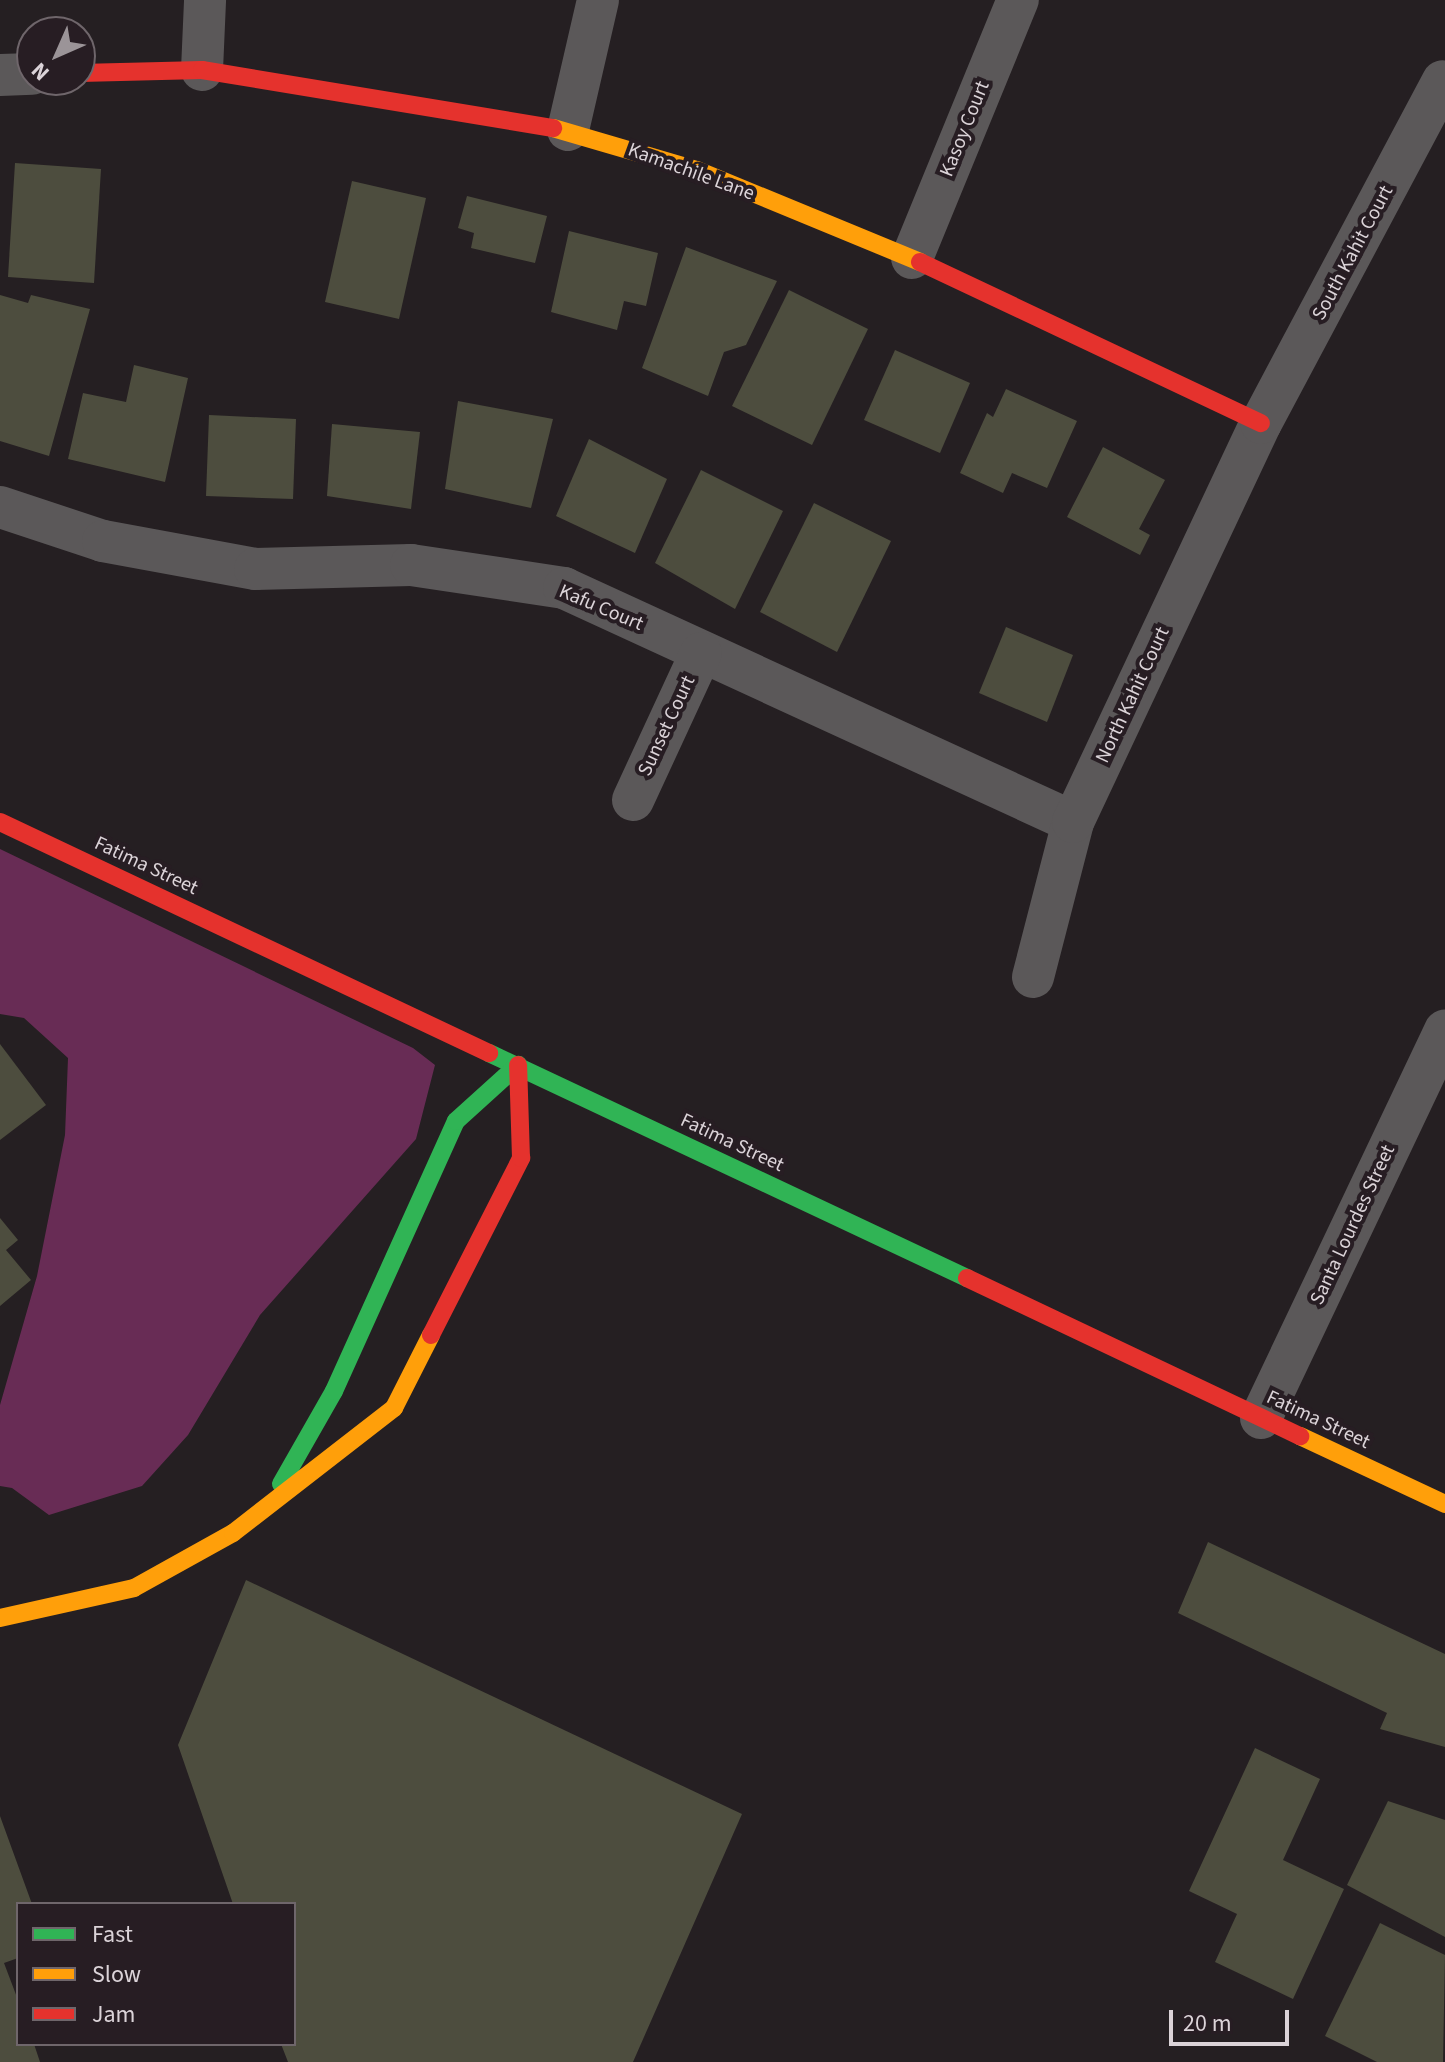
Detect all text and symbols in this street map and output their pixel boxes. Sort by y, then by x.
north arrow [16,16,96,96]
text: N [24,55,57,88]
street label: Kasoy Court [935,78,995,180]
street label: Kamachile Lane [624,138,758,206]
street label: South Kahit Court [1307,182,1399,324]
street label: Kafu Court [555,580,647,636]
street label: North Kahit Court [1091,623,1175,767]
street label: Sunset Court [633,672,701,780]
street label: Fatima Street [90,832,202,900]
street label: Fatima Street [676,1109,788,1177]
street label: Santa Lourdes Street [1305,1141,1401,1309]
street label: Fatima Street [1262,1386,1374,1454]
legend [16,1902,296,2046]
text: Fast [92,1917,133,1952]
text: Slow [92,1957,141,1992]
scale bar [1173,1994,1293,2044]
text: Jam [92,1997,136,2032]
text: 20 m [1183,2006,1232,2041]

